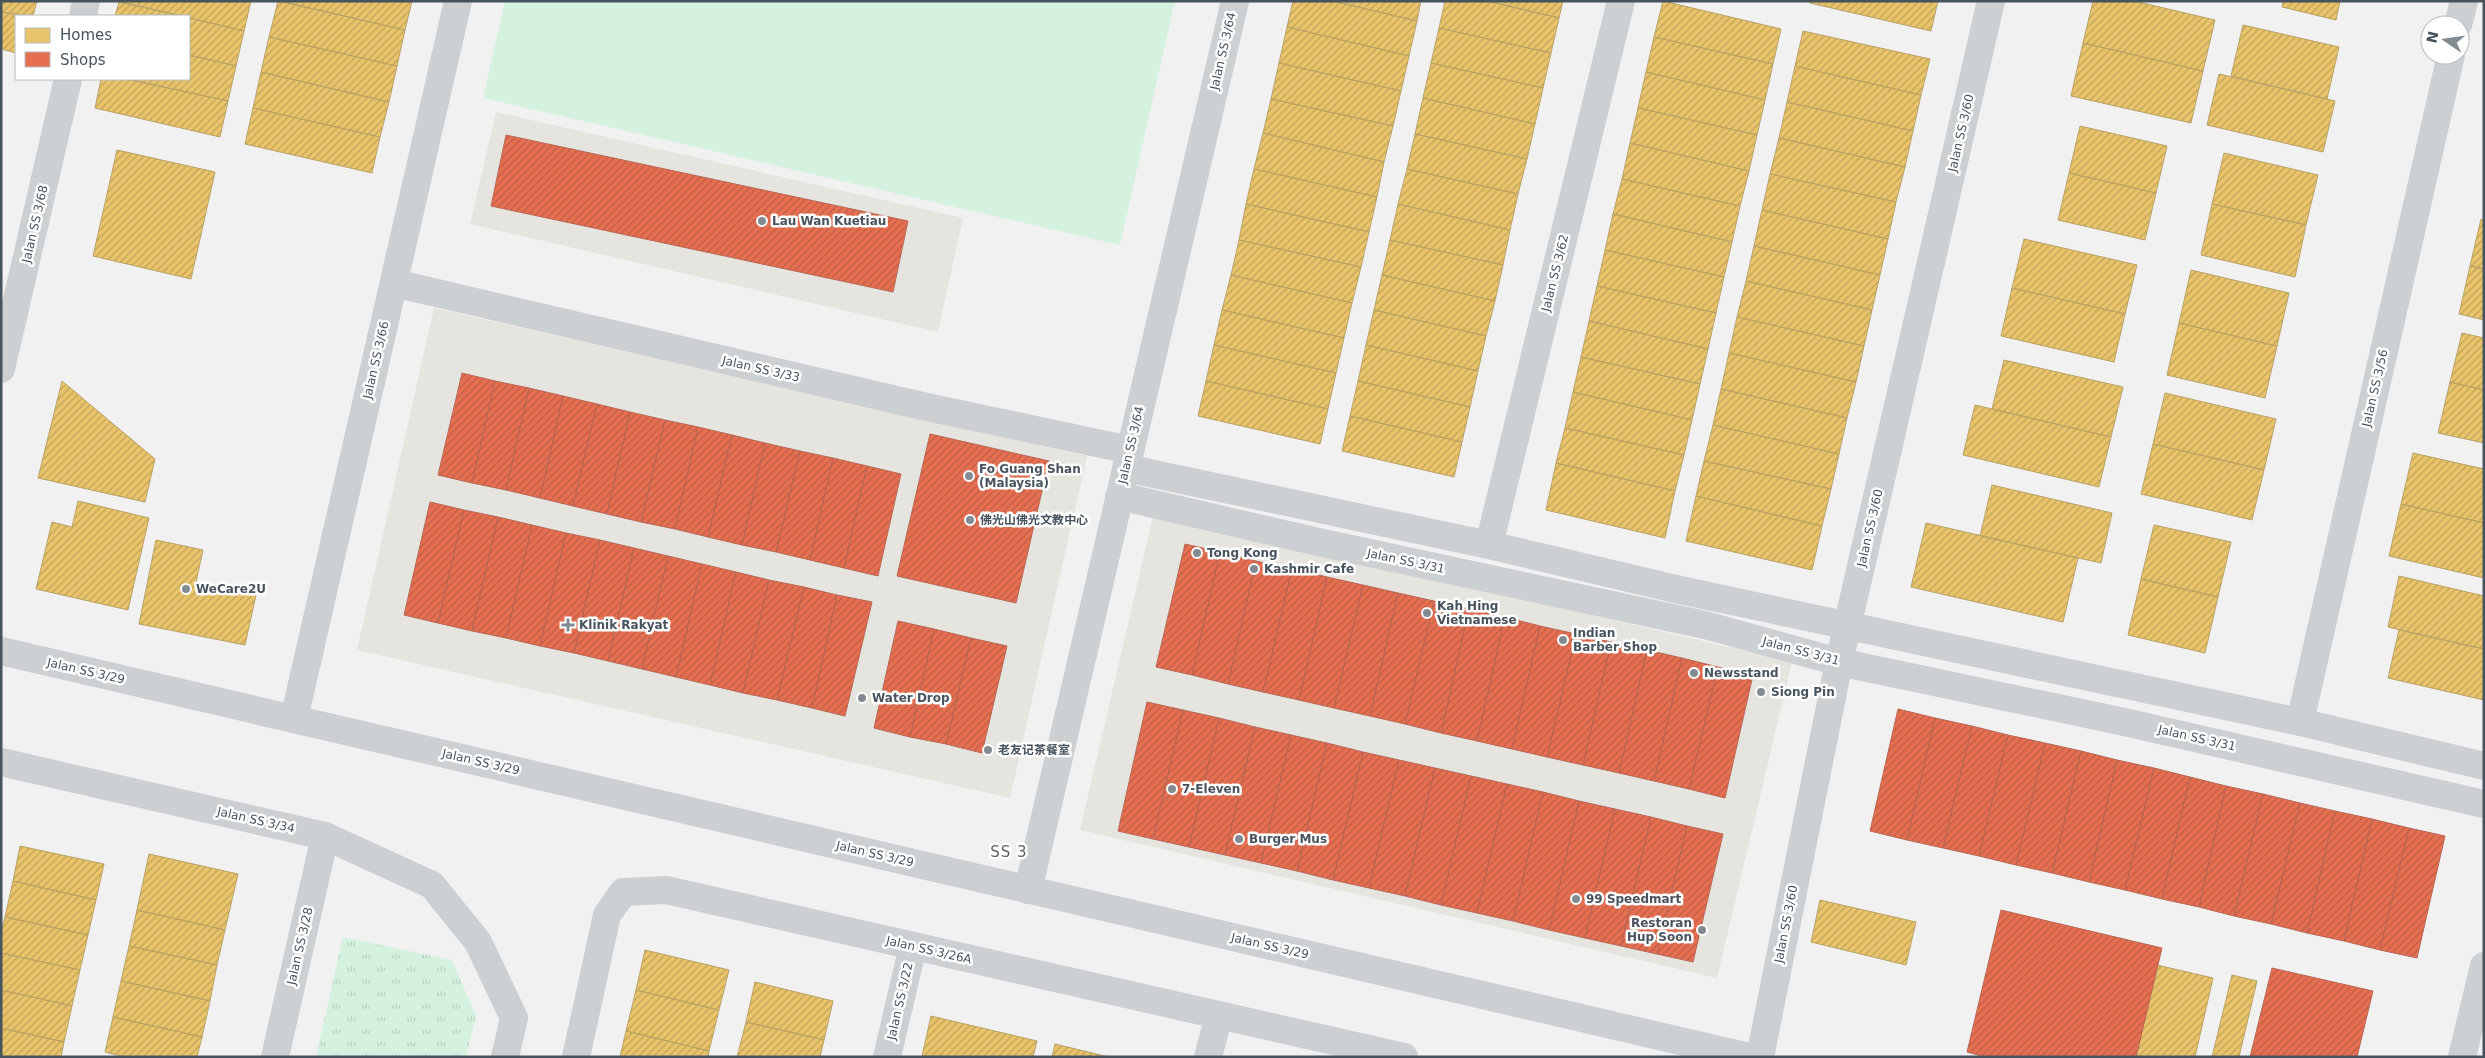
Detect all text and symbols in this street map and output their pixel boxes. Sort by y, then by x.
street label: Jalan SS 3/64 [1207,11,1239,92]
legend [15,15,190,80]
north arrow [2420,15,2470,65]
text: Homes [60,26,112,44]
text: N [2423,30,2441,45]
text: Shops [60,51,106,69]
street label: Jalan SS 3/60 [1945,93,1977,174]
street label: Jalan SS 3/68 [19,184,51,265]
place label: Lau Wan Kuetiau [772,214,886,228]
marker: Lau Wan Kuetiau [756,215,768,227]
street label: Jalan SS 3/62 [1538,233,1571,314]
street label: Jalan SS 3/66 [360,320,392,401]
street label: Jalan SS 3/56 [2359,348,2391,429]
street label: Jalan SS 3/33 [720,353,801,385]
street label: Jalan SS 3/64 [1115,405,1147,486]
place label: Fo Guang Shan (Malaysia) [979,462,1081,490]
marker: Fo Guang Shan (Malaysia) [963,470,975,482]
street label: Jalan SS 3/60 [1854,488,1886,569]
place label: 佛光山佛光文教中心 [980,513,1088,527]
marker: 佛光山佛光文教中心 [964,514,976,526]
place label: Tong Kong [1207,546,1278,560]
street label: Jalan SS 3/31 [1365,546,1446,576]
marker: Tong Kong [1191,547,1203,559]
place label: Kashmir Cafe [1264,562,1354,576]
marker: Kashmir Cafe [1248,563,1260,575]
place label: WeCare2U [196,582,266,596]
marker: WeCare2U [180,583,192,595]
place label: Kah Hing Vietnamese [1437,599,1517,627]
marker: Kah Hing Vietnamese [1421,607,1433,619]
marker: Klinik Rakyat [561,618,575,632]
place label: Klinik Rakyat [579,618,669,632]
place label: Indian Barber Shop [1573,626,1657,654]
marker: Indian Barber Shop [1557,634,1569,646]
street label: Jalan SS 3/31 [1760,634,1841,668]
street label: Jalan SS 3/29 [45,655,126,687]
place label: Newsstand [1704,666,1779,680]
marker: Newsstand [1688,667,1700,679]
place label: Siong Pin [1771,685,1835,699]
marker: Siong Pin [1755,686,1767,698]
place label: Water Drop [872,691,950,705]
marker: Water Drop [856,692,868,704]
street label: Jalan SS 3/31 [2156,722,2237,754]
place label: 老友记茶餐室 [998,743,1070,757]
marker: 老友记茶餐室 [982,744,994,756]
street label: Jalan SS 3/29 [440,746,521,778]
place label: 7-Eleven [1182,782,1240,796]
marker: 7-Eleven [1166,783,1178,795]
street label: Jalan SS 3/34 [215,804,296,836]
place label: Burger Mus [1249,832,1327,846]
marker: Burger Mus [1233,833,1245,845]
street label: Jalan SS 3/29 [834,838,915,870]
district label: SS 3 [990,843,1028,861]
street label: Jalan SS 3/60 [1771,884,1800,965]
place label: 99 Speedmart [1586,892,1681,906]
marker: 99 Speedmart [1570,893,1582,905]
street label: Jalan SS 3/28 [284,906,316,987]
place label: Restoran Hup Soon [1627,916,1692,944]
marker: Restoran Hup Soon [1696,924,1708,936]
street label: Jalan SS 3/29 [1229,930,1310,962]
street label: Jalan SS 3/26A [884,933,974,967]
street label: Jalan SS 3/22 [884,961,916,1042]

